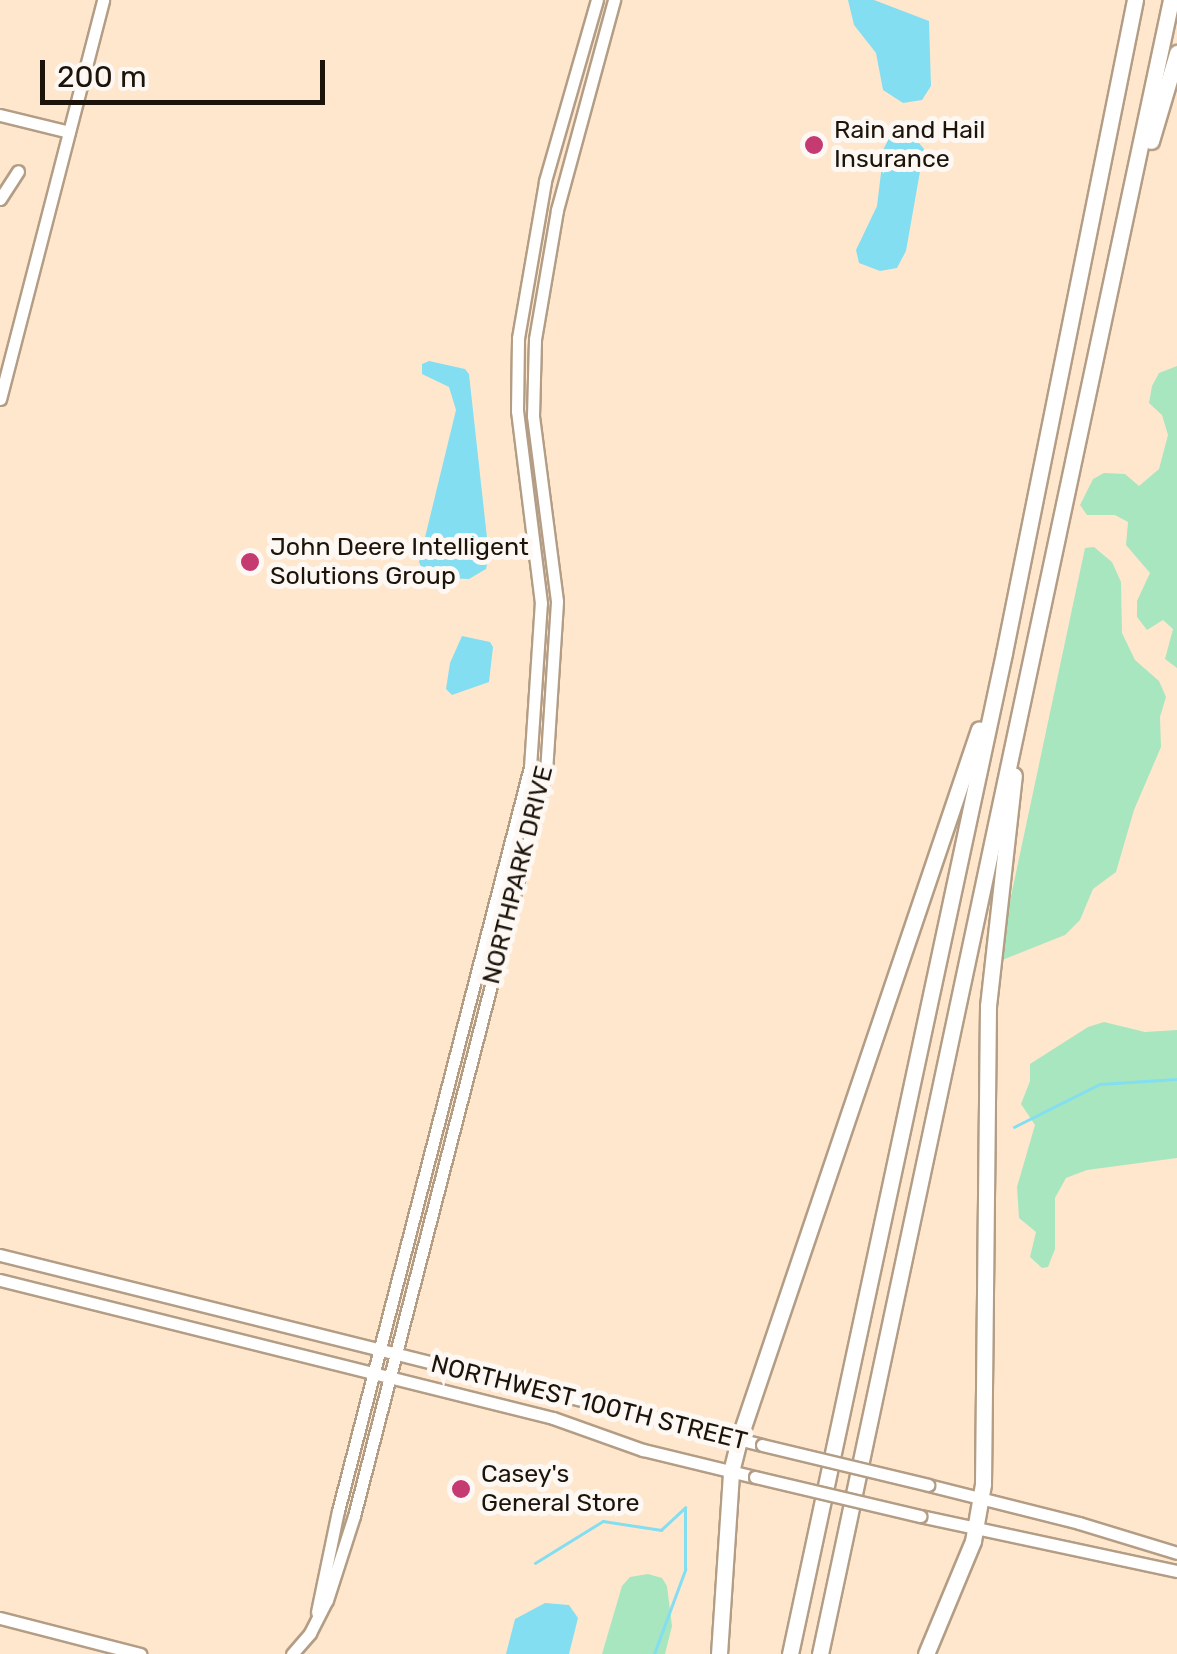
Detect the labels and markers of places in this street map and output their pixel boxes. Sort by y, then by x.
place label: Rain and Hail Insurance [834,116,985,175]
marker: Rain and Hail Insurance [803,134,825,156]
place label: John Deere Intelligent Solutions Group [270,533,529,592]
marker: John Deere Intelligent Solutions Group [239,551,261,573]
place label: Casey's General Store [481,1460,639,1519]
marker: Casey's General Store [450,1478,472,1500]

